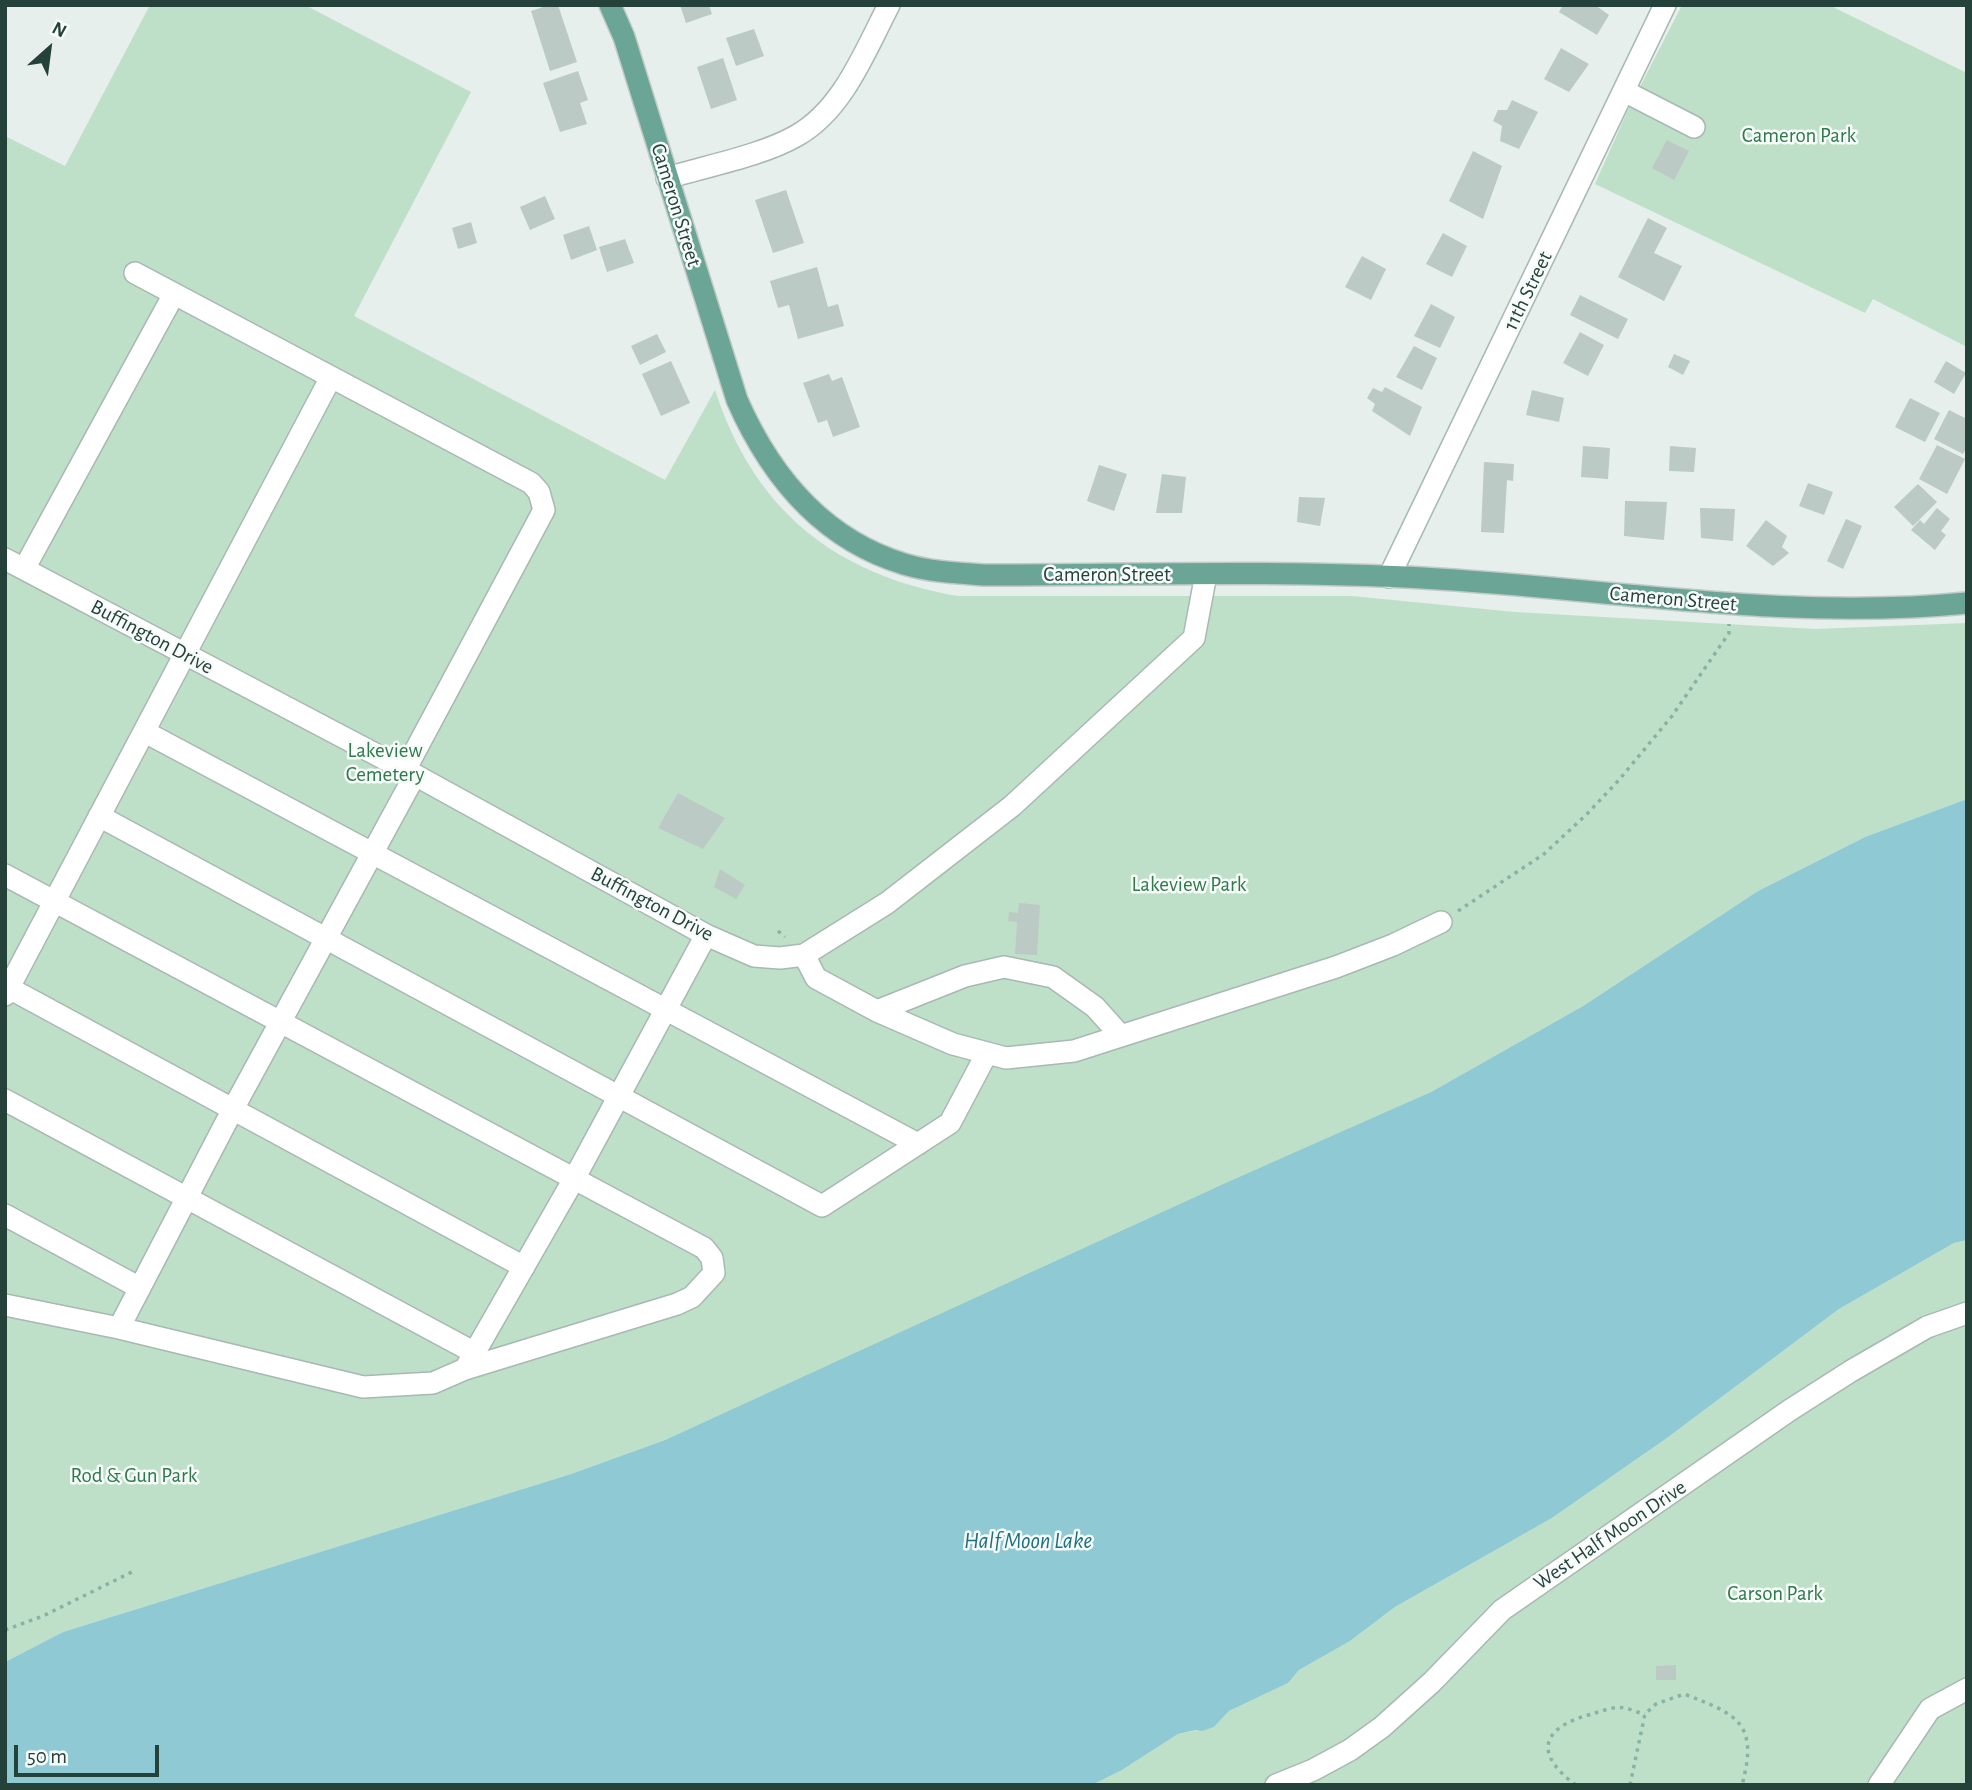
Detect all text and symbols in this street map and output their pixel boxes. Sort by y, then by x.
north arrow [14,14,84,84]
text: N [49,19,69,42]
park label: Cameron Park [1742,123,1856,149]
street label: Cameron Street [645,140,707,270]
street label: 11th Street [1498,247,1558,335]
street label: Cameron Street [1043,562,1171,588]
street label: Cameron Street [1608,581,1738,617]
street label: Buffington Drive [86,594,218,680]
park label: Lakeview Cemetery [346,738,424,788]
street label: Buffington Drive [586,861,718,947]
park label: Lakeview Park [1132,872,1246,898]
park label: Rod & Gun Park [71,1463,197,1489]
street label: West Half Moon Drive [1529,1475,1691,1595]
water label: Half Moon Lake [964,1527,1092,1555]
park label: Carson Park [1727,1581,1823,1607]
scale bar [18,1730,163,1774]
text: 50 m [27,1746,67,1767]

